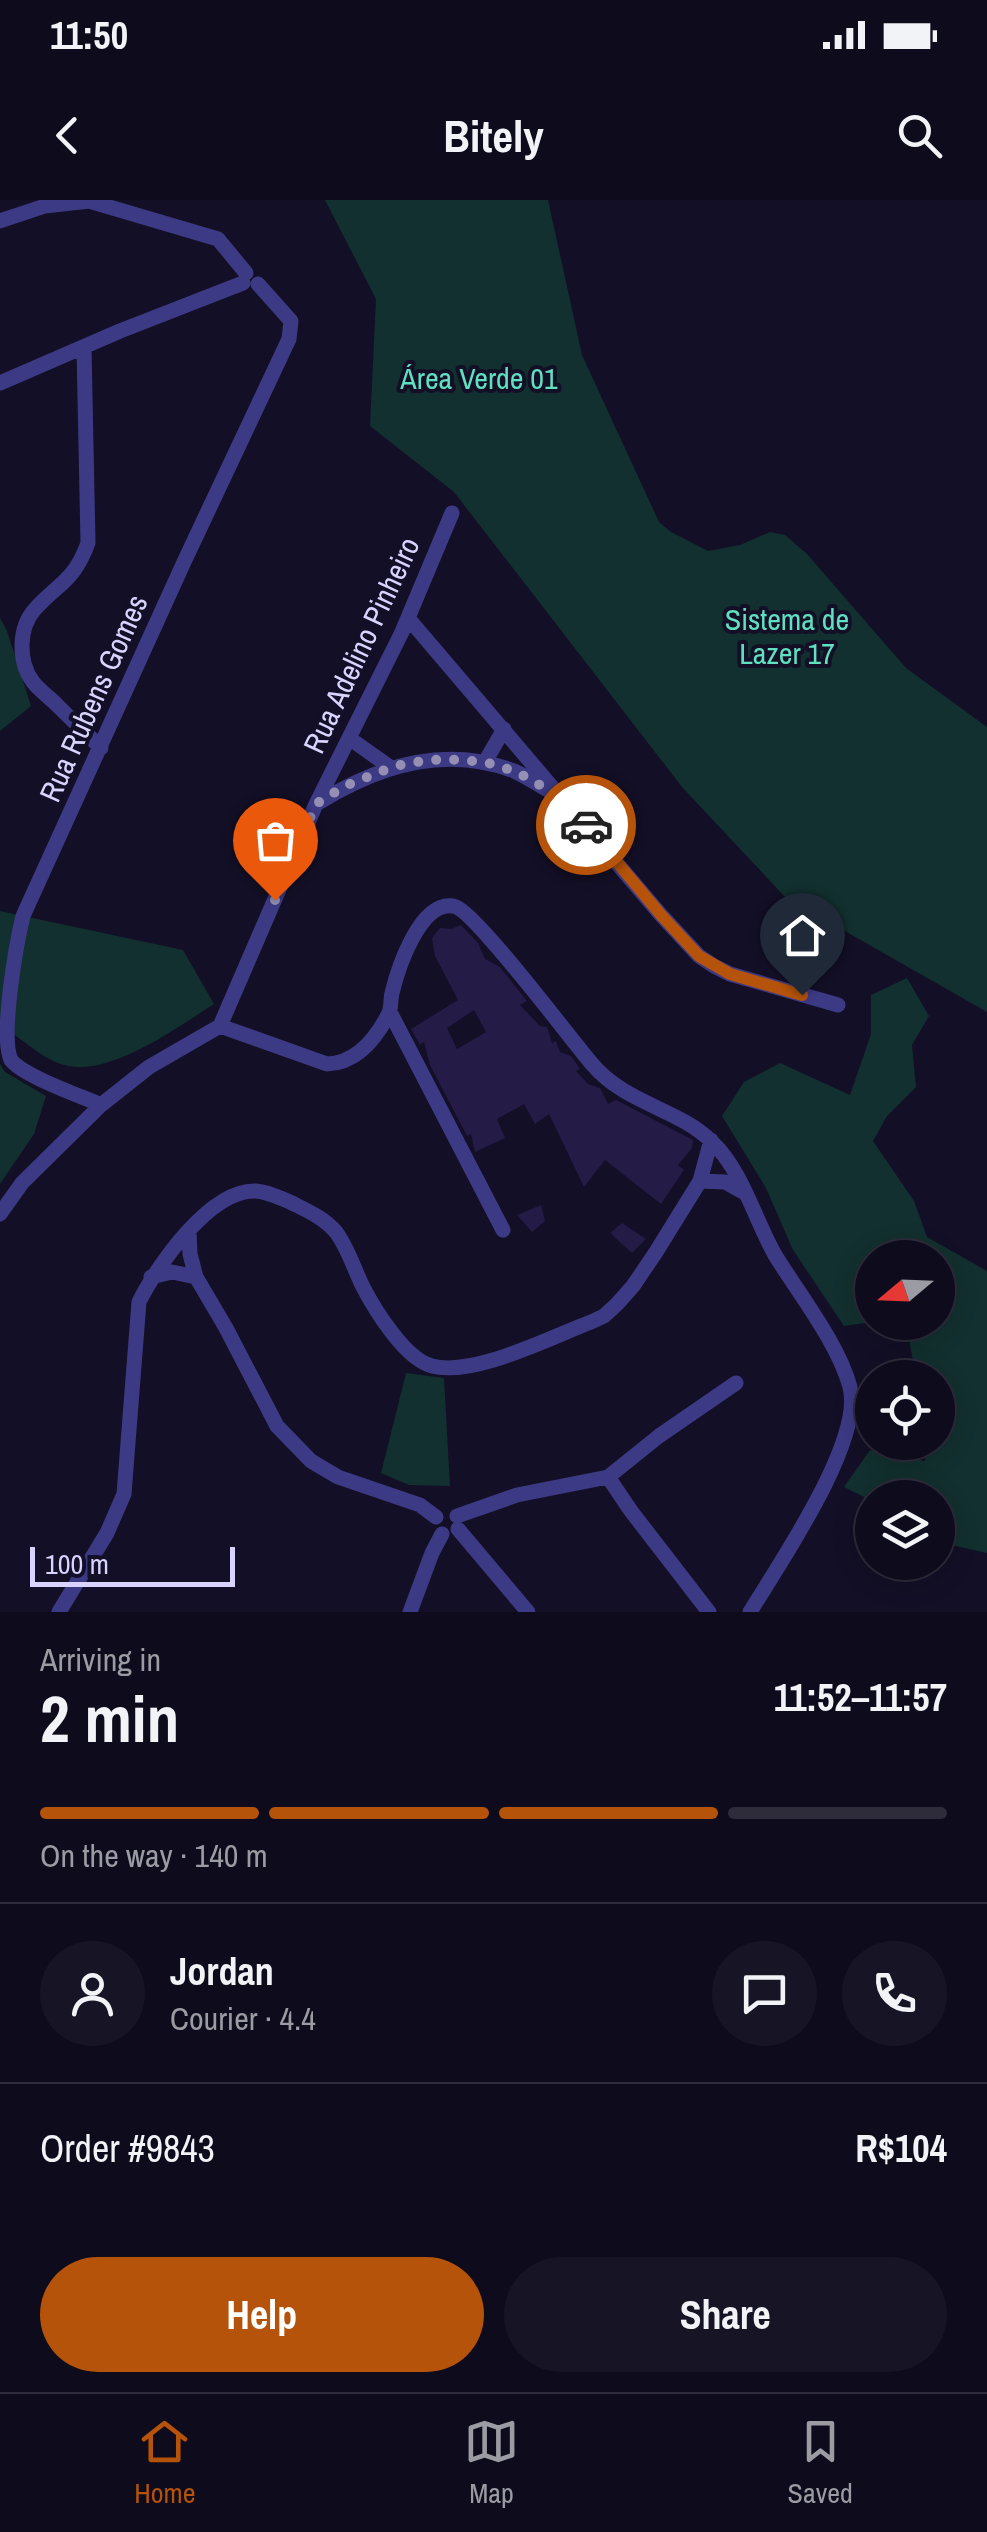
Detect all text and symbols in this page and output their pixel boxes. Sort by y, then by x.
text: 11:50 [50,10,128,61]
text: Bitely [443,105,544,166]
icon: back [40,108,95,163]
icon: search [892,108,947,163]
park label: Área Verde 01 [399,358,558,398]
street label: Rua Adelino Pinheiro [293,531,429,759]
street label: Rua Rubens Gomes [29,588,157,808]
park label: Sistema de Lazer 17 [725,599,849,673]
courier [536,775,636,875]
pin [233,798,318,901]
icon: car [559,798,614,853]
icon: bag [248,813,303,868]
pin [760,893,845,996]
icon: home [775,908,830,963]
north arrow [855,1240,955,1340]
map controls [855,1240,955,1580]
button: locate [855,1360,955,1460]
button: layers [855,1480,955,1580]
scale bar [30,1542,235,1586]
text: 100 m [45,1545,109,1583]
text: Arriving in [40,1638,161,1681]
text: 11:52–11:57 [774,1672,947,1723]
text: 2 min [40,1675,179,1762]
text: On the way · 140 m [40,1834,268,1877]
button: person [40,1941,145,2046]
button: chat [712,1941,817,2046]
button: phone [842,1941,947,2046]
text: Jordan [170,1946,274,1997]
text: Courier · 4.4 [170,1997,316,2040]
text: Order #9843 [40,2123,215,2174]
text: R$104 [855,2123,947,2174]
button: Help [40,2257,484,2372]
button: Share [504,2257,947,2372]
tab: Home [134,2414,196,2512]
tab: Map [464,2414,519,2512]
tab: Saved [788,2414,853,2512]

